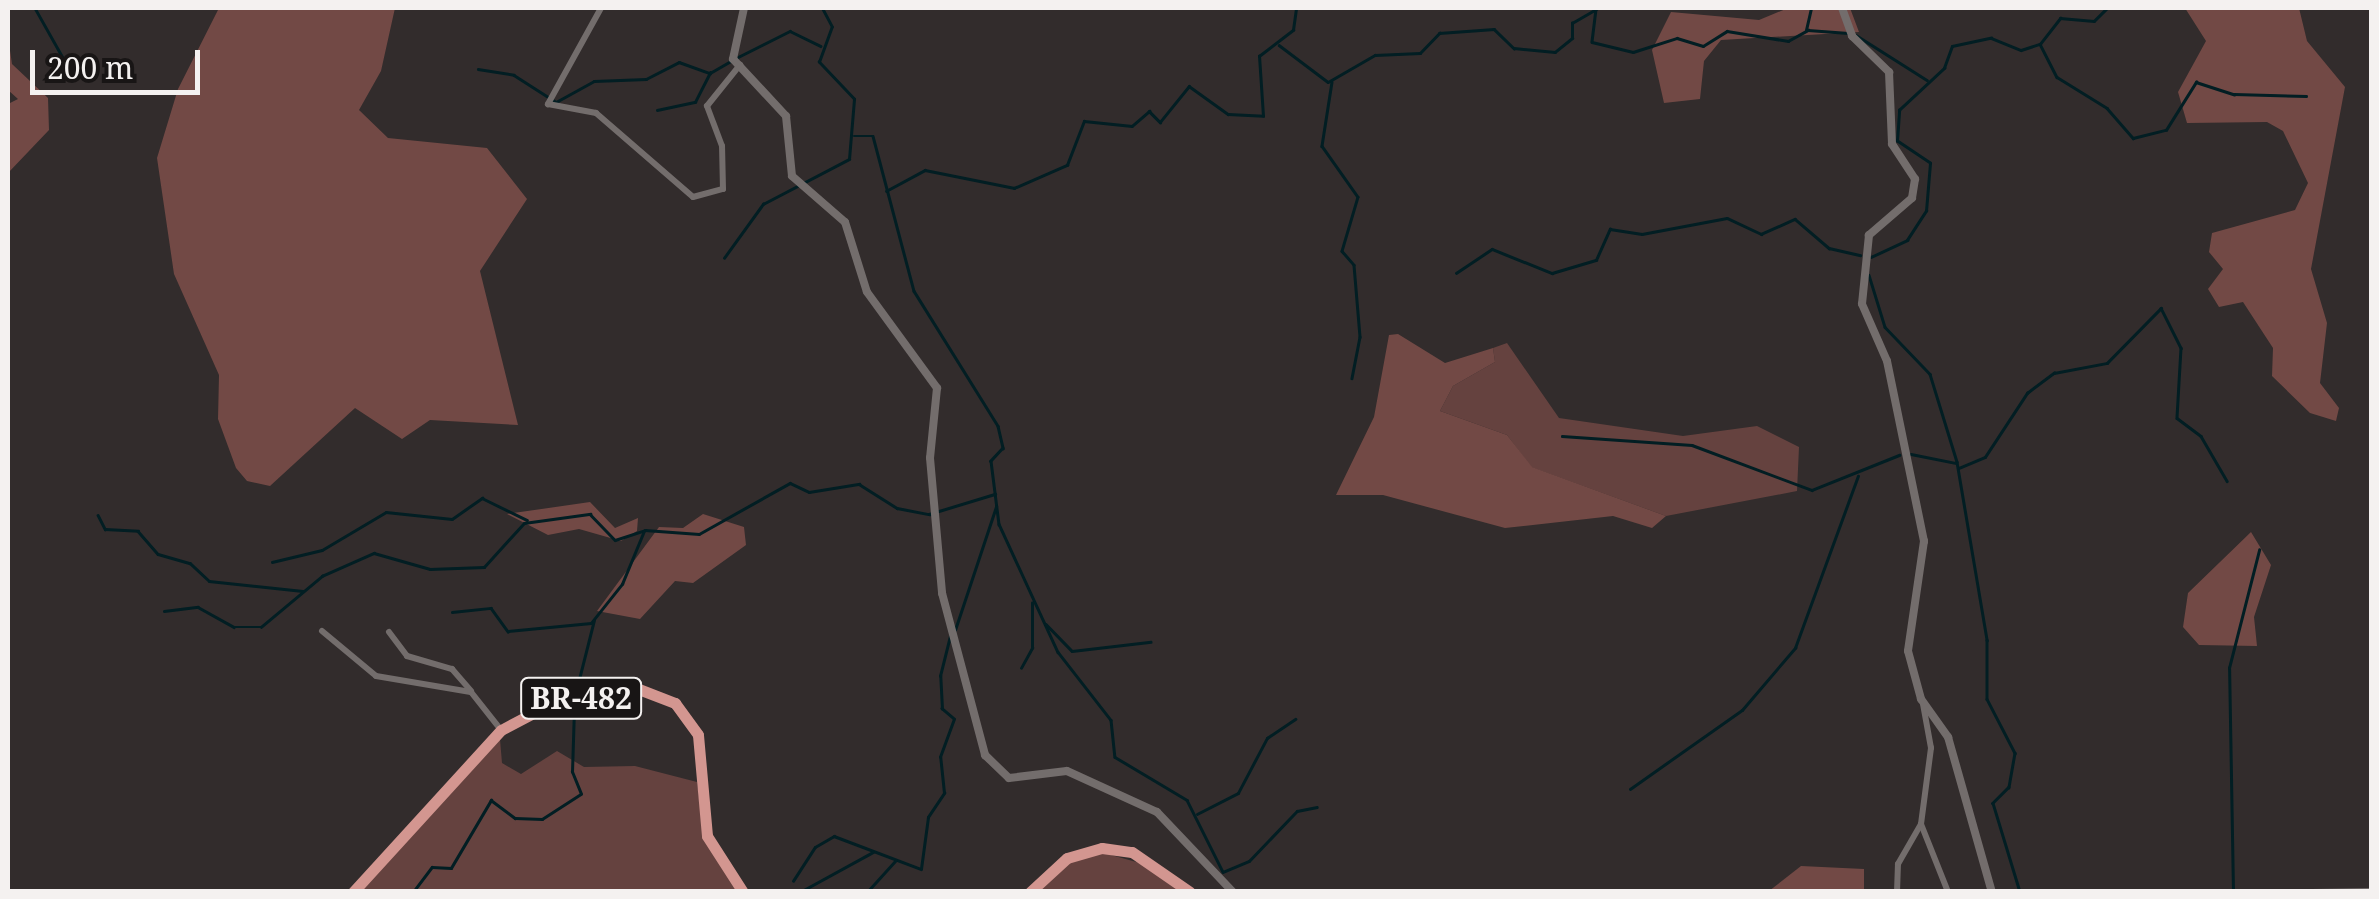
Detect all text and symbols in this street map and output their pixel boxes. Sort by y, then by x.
scale bar [35,30,205,92]
text: 200 m [47,47,133,88]
road number: BR-482 [518,673,644,723]

